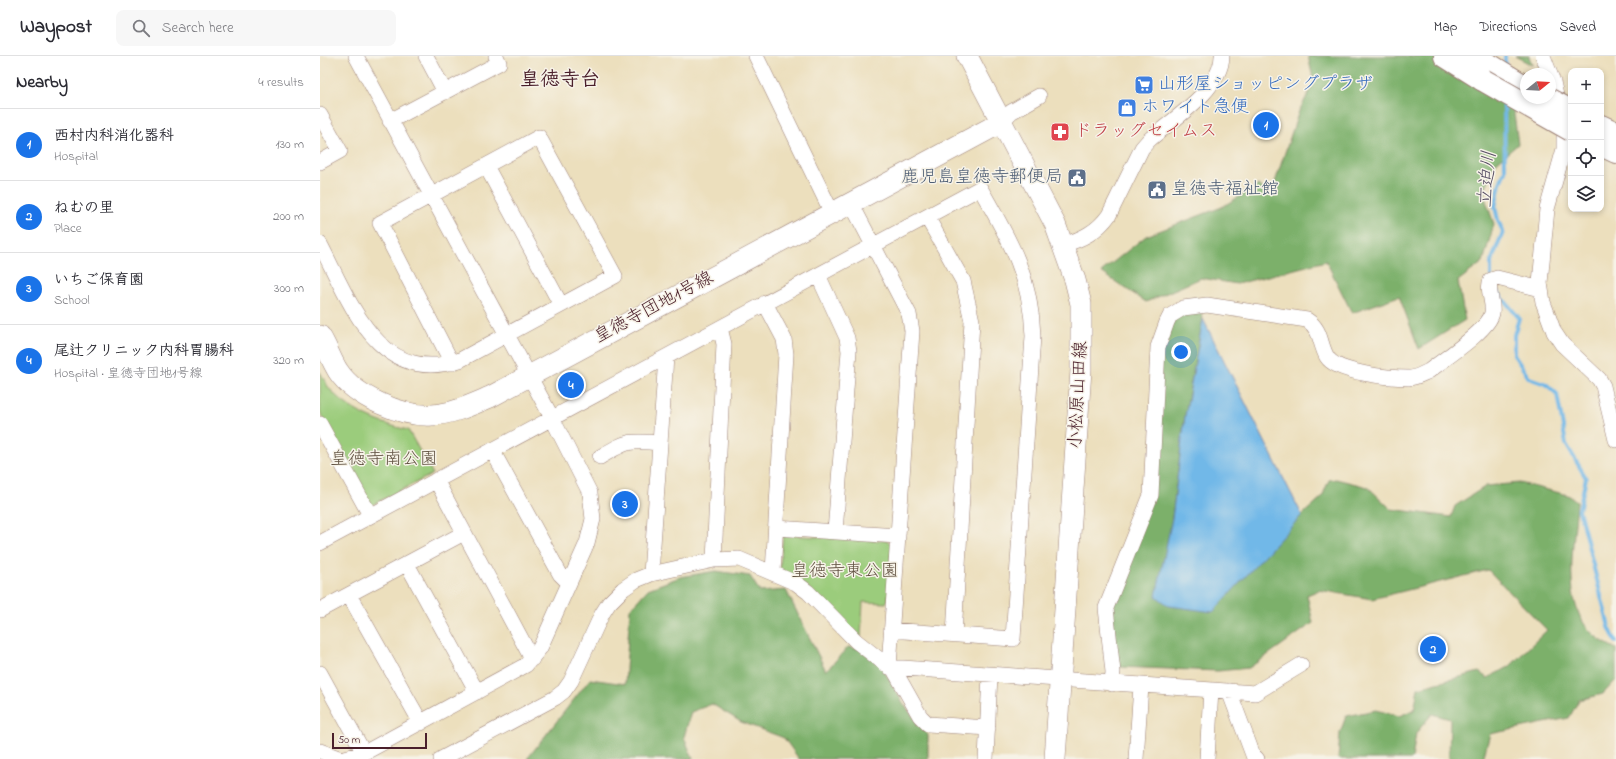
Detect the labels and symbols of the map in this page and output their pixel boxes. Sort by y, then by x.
district label: 皇徳寺台 [520,66,600,95]
north arrow [1520,68,1556,104]
place label: 山形屋ショッピングプラザ [1158,72,1373,98]
supermarket icon: 山形屋ショッピングプラザ [1133,74,1155,96]
place label: ホワイト急便 [1141,95,1249,121]
shop icon: ホワイト急便 [1116,97,1138,119]
pin: 1 [1253,110,1279,140]
place label: ドラッグセイムス [1074,119,1217,145]
pharmacy icon: ドラッグセイムス [1049,121,1071,143]
water label: 立迫川 [1472,149,1504,209]
place label: 鹿児島皇徳寺郵便局 [901,165,1063,191]
public building icon: 鹿児島皇徳寺郵便局 [1066,167,1088,189]
place label: 皇徳寺福祉館 [1171,177,1279,203]
public building icon: 皇徳寺福祉館 [1146,179,1168,201]
street label: 皇徳寺団地1号線 [590,266,718,350]
street label: 小松原山田線 [1063,340,1095,450]
your location [1171,342,1191,362]
pin: 4 [558,370,584,400]
park label: 皇徳寺南公園 [330,447,438,473]
pin: 3 [612,489,638,519]
park label: 皇徳寺東公園 [791,559,899,585]
pin: 2 [1420,634,1446,664]
scale bar [332,731,427,750]

